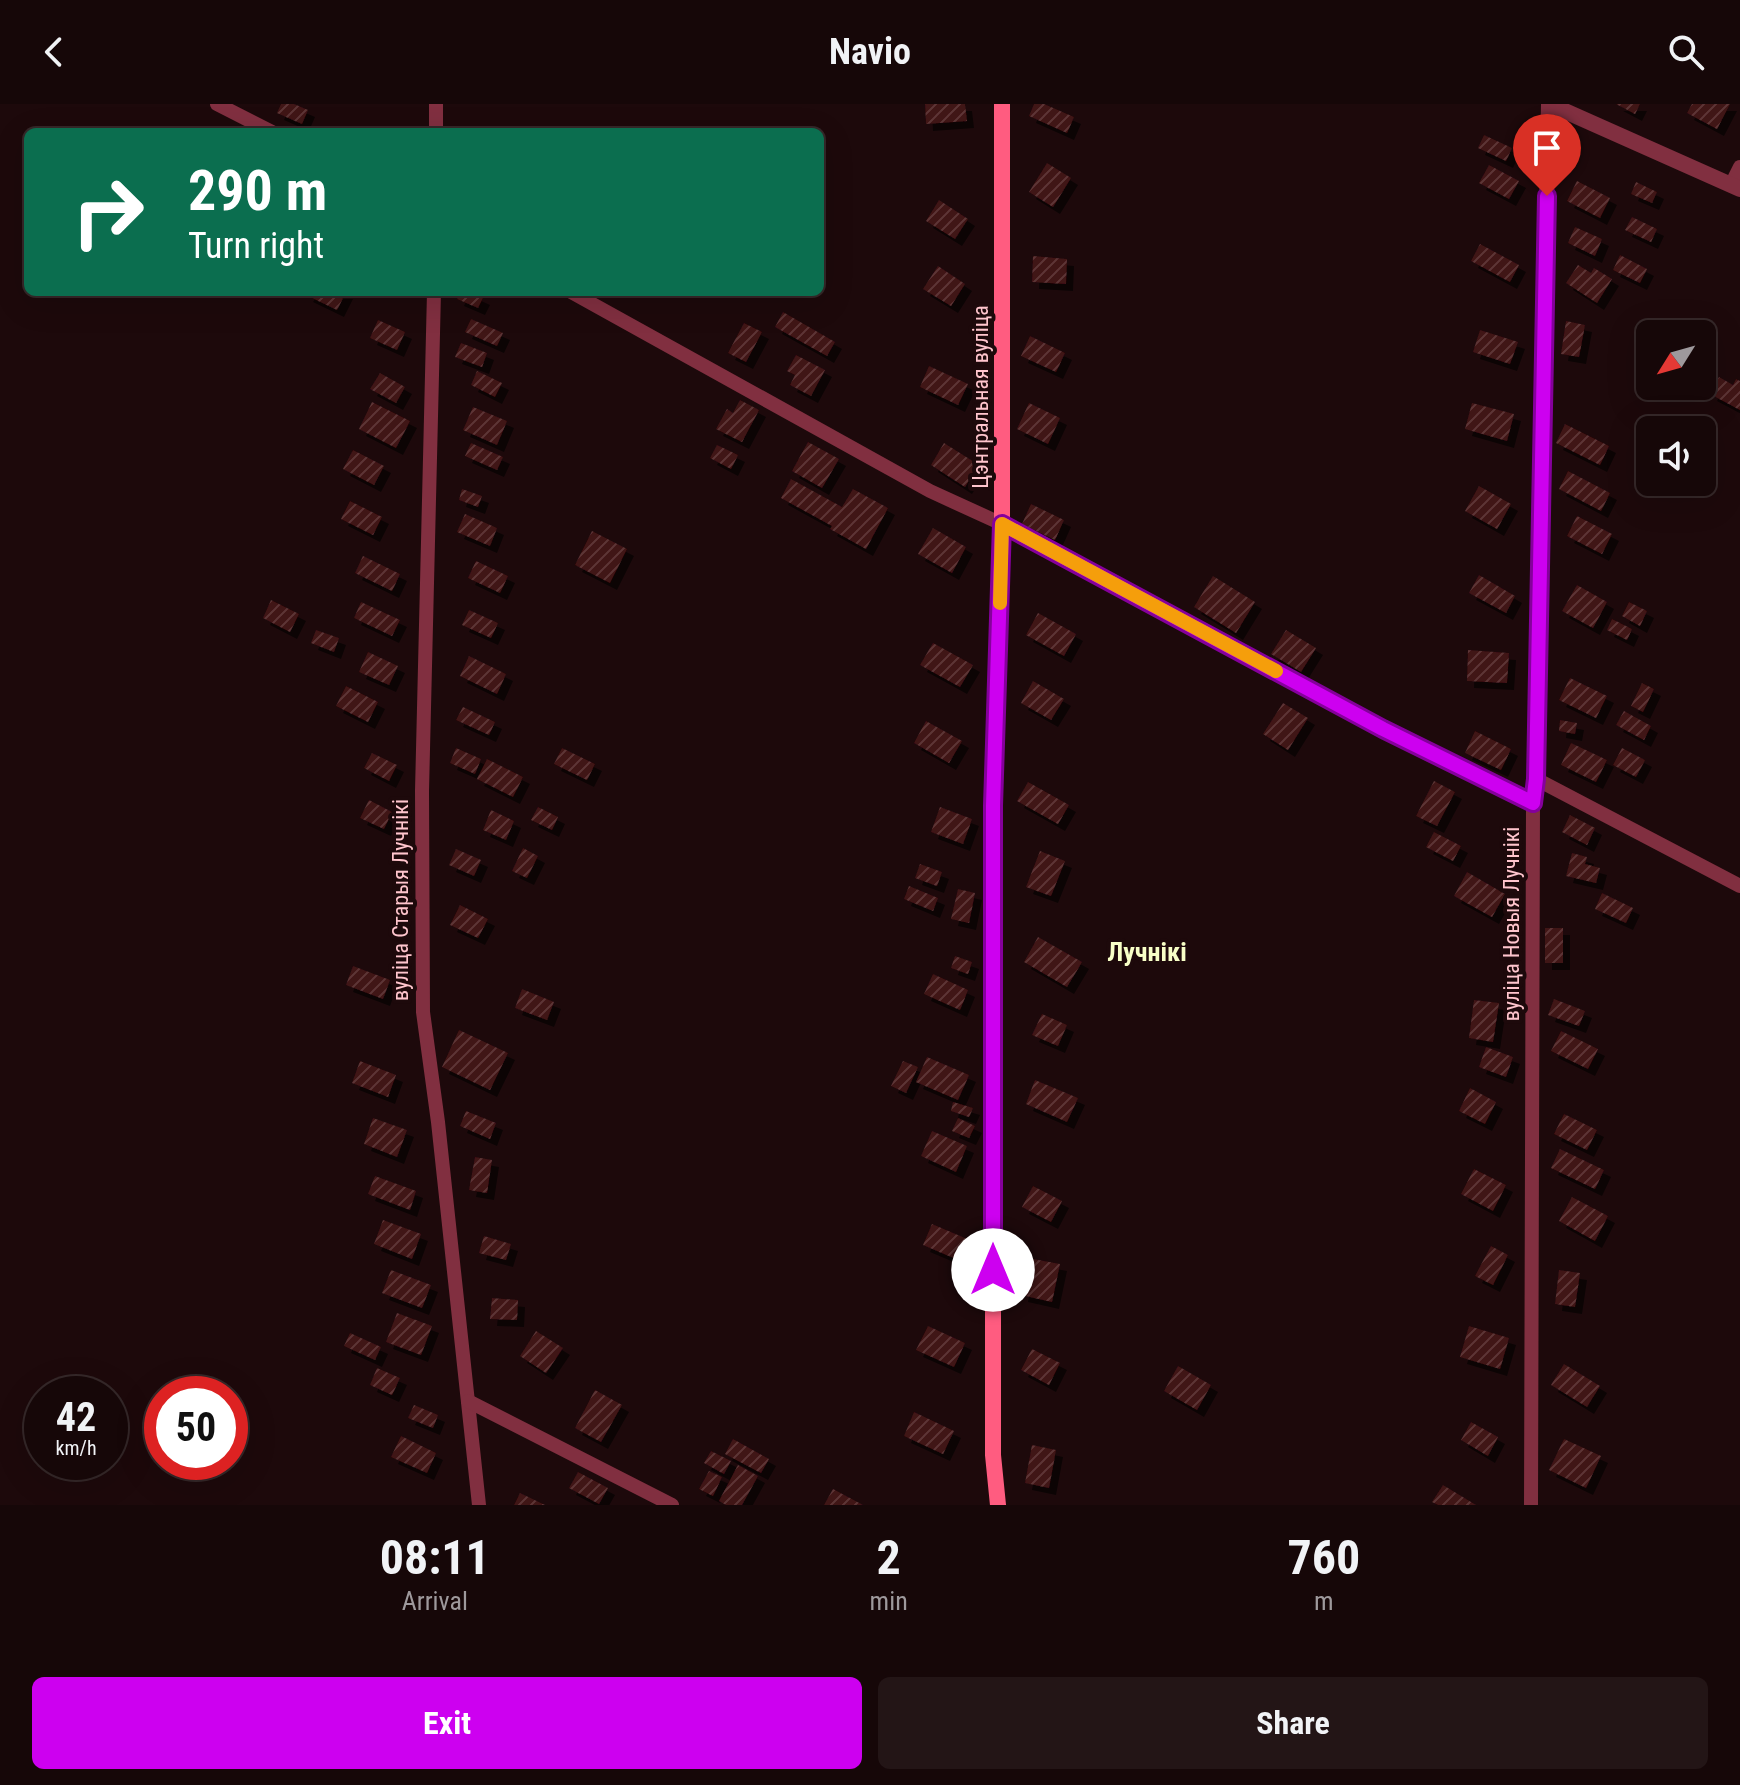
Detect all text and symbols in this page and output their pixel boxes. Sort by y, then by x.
icon: back [32,30,76,74]
icon: search [1664,30,1708,74]
text: Navio [829,31,911,73]
pin [1513,114,1581,196]
icon: arrive [1525,126,1569,170]
text: 290 m [188,158,327,224]
icon: right [56,160,160,264]
text: Turn right [188,225,324,267]
street label: Цэнтральная вуліца [968,305,993,489]
north arrow [1636,320,1716,400]
map controls [1636,320,1716,496]
button: sound [1636,416,1716,496]
street label: вуліца Старыя Лучнікі [388,799,413,1001]
street label: вуліца Новыя Лучнікі [1499,827,1524,1021]
district label: Лучнікі [1107,937,1187,967]
position arrow [951,1228,1035,1312]
speed limit sign: 50 [144,1376,248,1480]
text: 42 [56,1394,96,1441]
text: km/h [55,1436,97,1460]
text: 08:11 [380,1529,490,1586]
text: 2 [877,1529,901,1586]
text: 760 [1287,1529,1360,1586]
text: Arrival [402,1586,468,1616]
text: min [870,1586,908,1616]
text: m [1314,1586,1334,1616]
button: Exit [32,1677,862,1769]
button: Share [878,1677,1708,1769]

